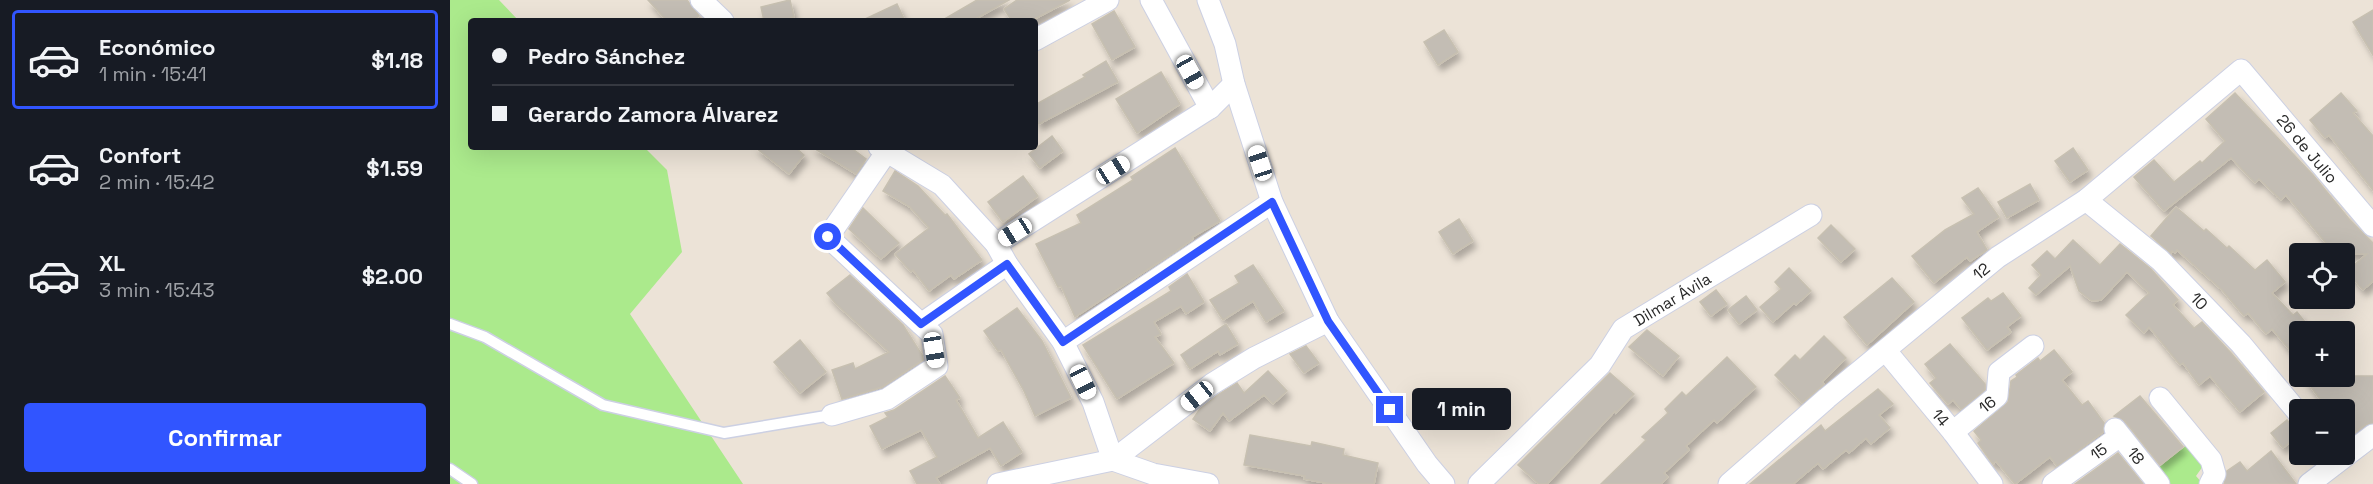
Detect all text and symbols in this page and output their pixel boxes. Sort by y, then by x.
icon: car [27,33,81,87]
text: Económico [99,33,216,61]
text: Pedro Sánchez [528,42,685,70]
text: $1.18 [371,46,423,74]
car [1173,52,1207,92]
text: 1 min · 15:41 [99,61,207,87]
text: Gerardo Zamora Álvarez [528,100,779,128]
street label: 26 de Julio [2272,110,2343,187]
icon: car [27,141,81,195]
text: Confort [99,141,181,169]
car [1246,143,1274,183]
car [1093,153,1133,187]
text: $1.59 [366,154,423,182]
text: 2 min · 15:42 [99,169,215,195]
car [995,215,1035,249]
route start [814,223,841,250]
map controls [2289,243,2355,465]
button: locate [2289,243,2355,309]
icon: car [27,249,81,303]
text: XL [99,249,125,277]
street label: 12 [1968,258,1994,284]
text: $2.00 [362,262,423,290]
street label: Dilmar Ávila [1630,268,1715,331]
text: 3 min · 15:43 [99,277,215,303]
street label: 10 [2186,287,2213,314]
button: + [2289,321,2355,387]
car [922,331,946,369]
car [1067,362,1099,402]
car [1177,378,1217,414]
callout: 1 min [1411,389,1510,431]
street label: 16 [1974,391,2000,417]
route end [1376,396,1403,423]
text: 1 min [1437,396,1486,422]
button: − [2289,399,2355,465]
button: Confirmar [24,403,426,472]
street label: 14 [1927,404,1954,430]
street label: 15 [2086,438,2111,465]
street label: 18 [2123,442,2150,469]

